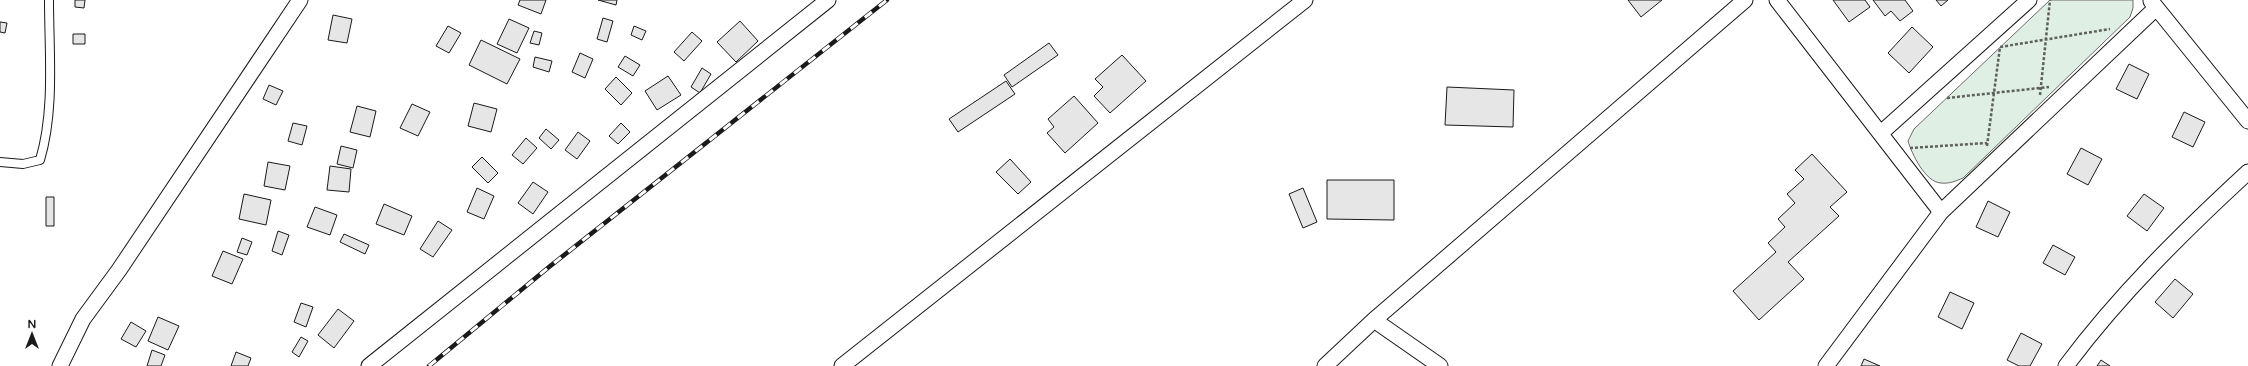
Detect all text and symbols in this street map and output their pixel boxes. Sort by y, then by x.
north arrow [12,314,52,354]
text: N [28,318,36,331]

